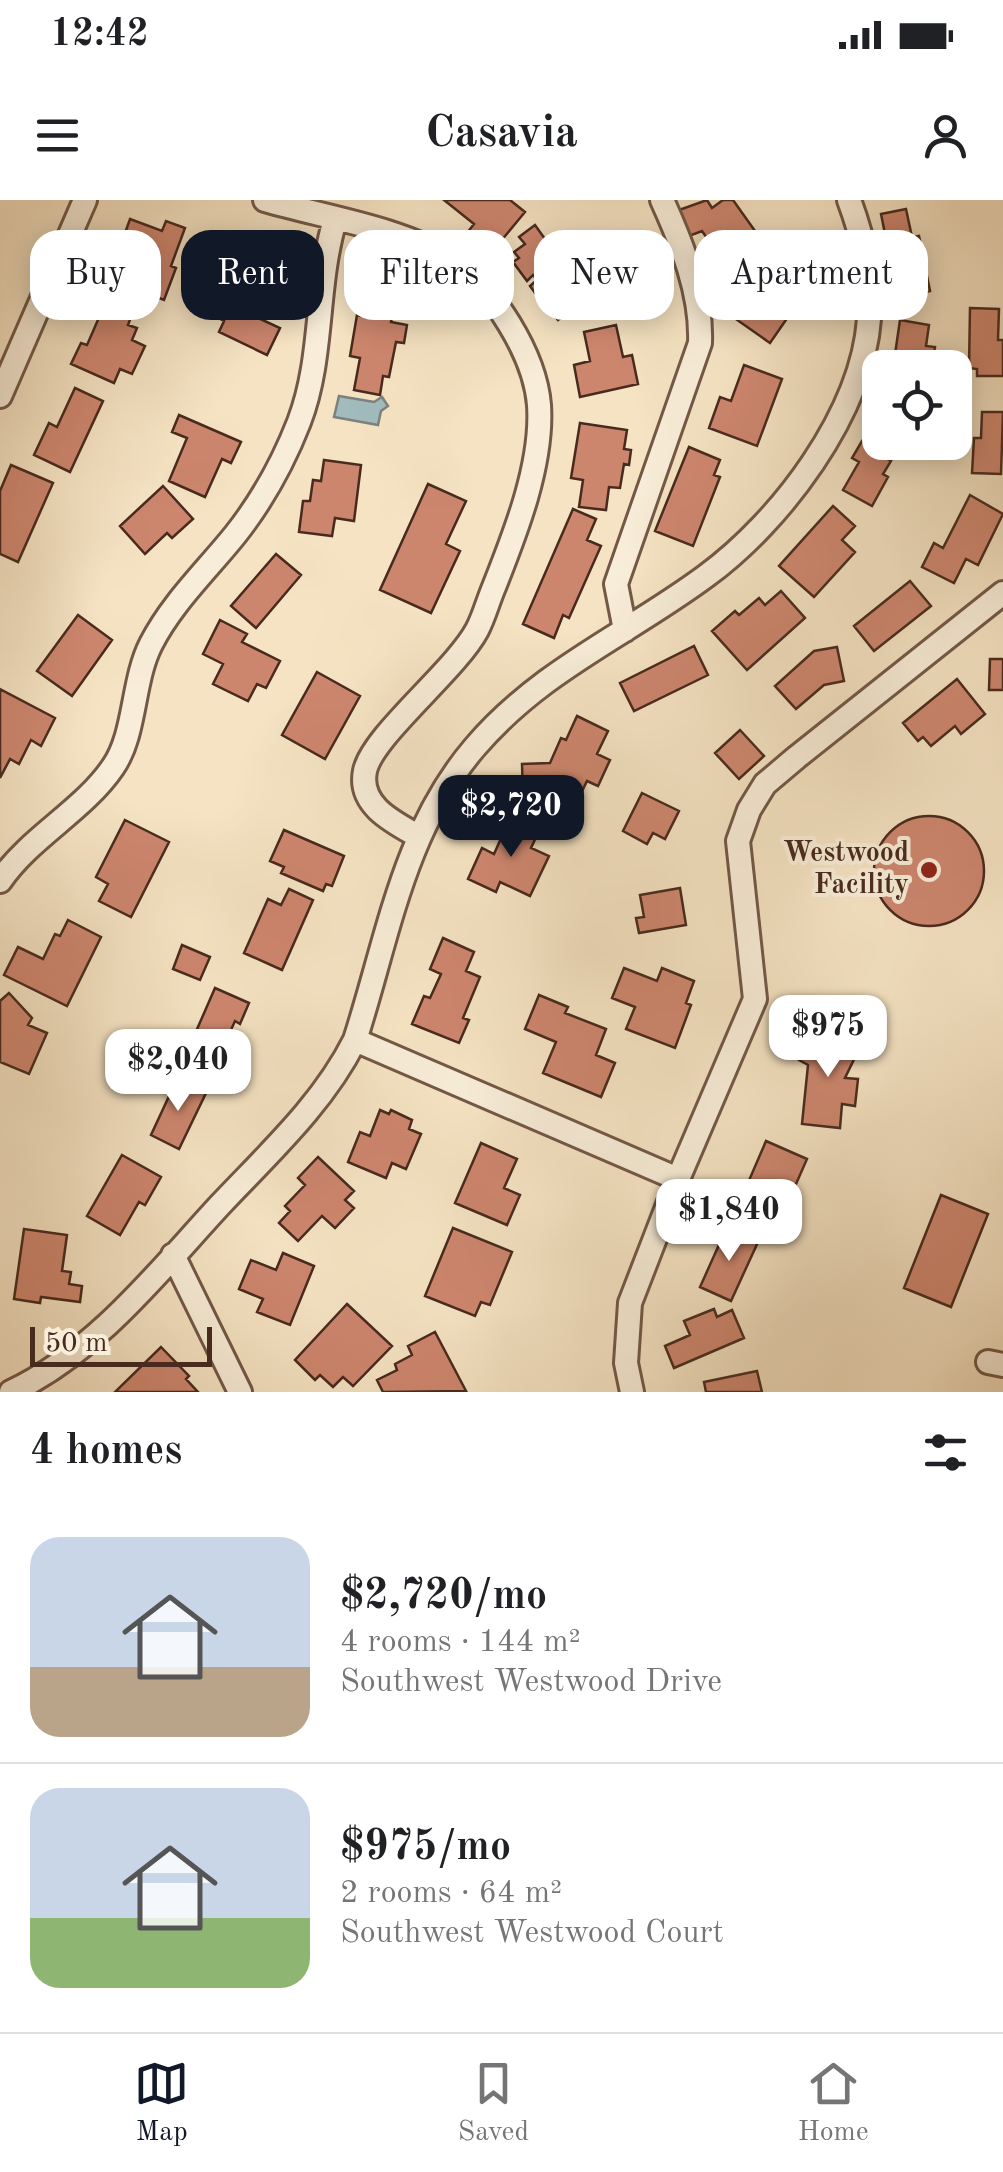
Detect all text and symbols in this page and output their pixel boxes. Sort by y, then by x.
text: 12:42 [50,16,149,54]
icon: menu [30,108,85,163]
icon: person [918,108,973,163]
text: Casavia [425,112,578,157]
chip: Buy [30,230,161,320]
chip: Rent [181,230,324,320]
chip: Filters [344,230,514,320]
chip: New [534,230,674,320]
chip: Apartment [694,230,928,320]
map controls [862,350,972,460]
button: locate [862,350,972,460]
pin: $2,720 [430,775,592,860]
text: $2,720 [460,791,562,823]
place label: Westwood Facility [783,840,909,900]
marker: Westwood Facility [918,859,940,881]
pin: $975 [769,995,887,1080]
text: $975 [791,1011,865,1043]
pin: $2,040 [97,1029,259,1114]
text: $2,040 [127,1045,229,1077]
pin: $1,840 [648,1179,810,1264]
text: $1,840 [678,1195,780,1227]
scale bar [30,1322,212,1366]
text: 50 m [45,1330,108,1358]
icon: filters [918,1425,973,1480]
text: 4 homes [30,1431,182,1473]
text: $2,720/mo [340,1576,547,1618]
icon: home [110,1577,230,1697]
text: 4 rooms · 144 m² [340,1627,581,1659]
text: Southwest Westwood Drive [340,1667,722,1699]
text: $975/mo [340,1827,511,1869]
icon: home [110,1828,230,1948]
text: 2 rooms · 64 m² [340,1878,562,1910]
text: Southwest Westwood Court [340,1918,724,1950]
tab: Map [134,2056,189,2151]
tab: Saved [458,2056,529,2151]
tab: Home [798,2056,869,2151]

